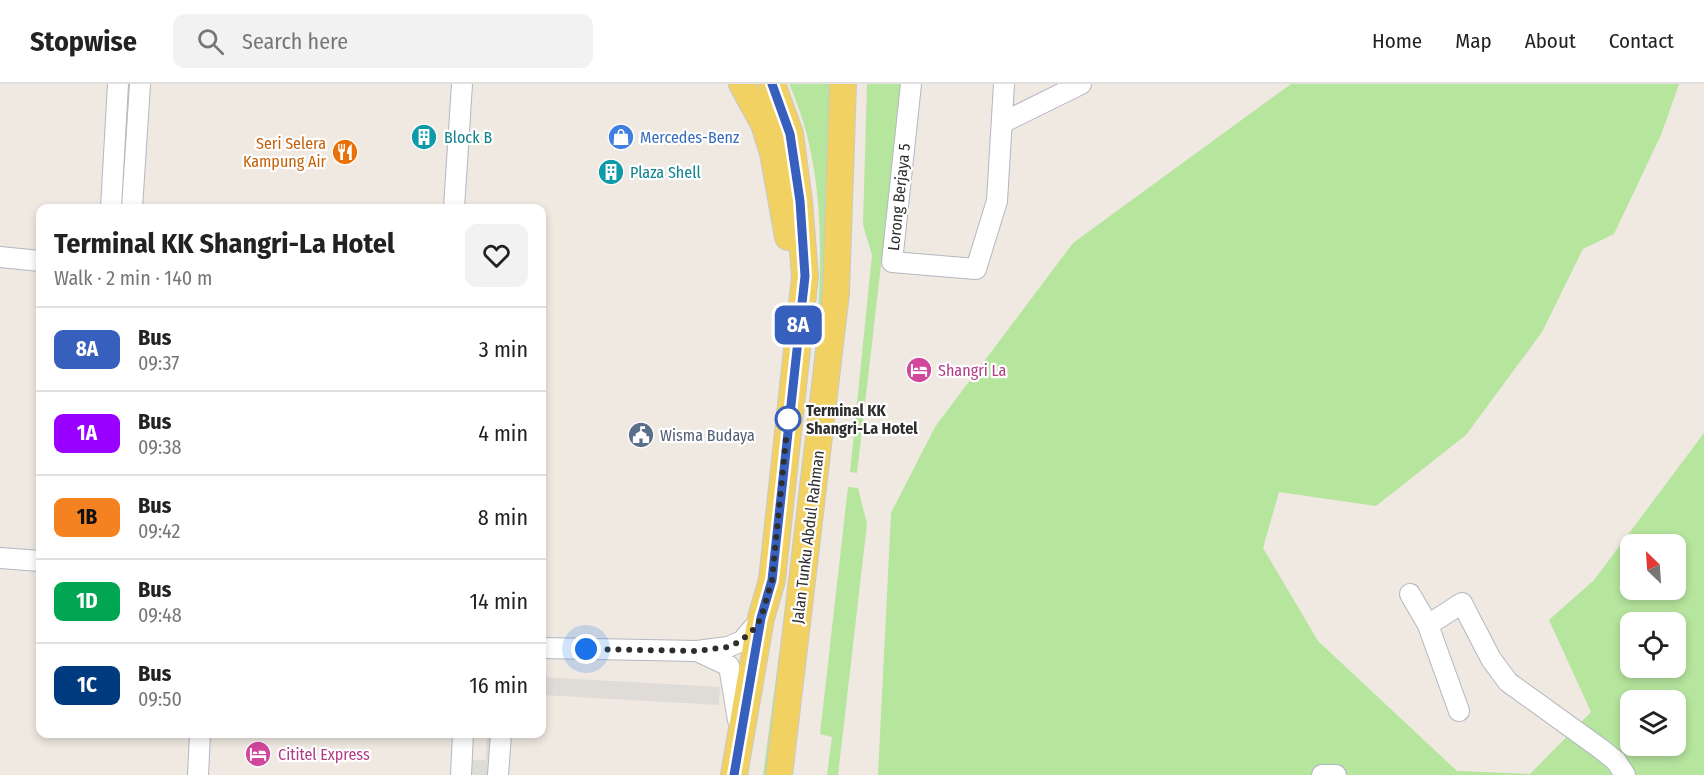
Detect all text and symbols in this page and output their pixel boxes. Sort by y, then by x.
search box [173,14,593,68]
text: Stopwise [30,25,137,58]
icon: search [194,25,227,58]
text: Search here [242,28,348,55]
text: Home [1372,28,1422,54]
text: Map [1455,28,1492,54]
text: About [1525,28,1576,54]
text: Contact [1609,28,1674,54]
building icon: Block B [409,122,439,152]
shop icon: Mercedes-Benz [606,122,636,152]
place label: Block B [444,128,492,147]
place label: Mercedes-Benz [640,128,739,147]
place label: Seri Selera Kampung Air [243,134,326,171]
restaurant icon: Seri Selera Kampung Air [330,137,360,167]
street label: Lorong Berjaya 5 [884,142,914,252]
building icon: Plaza Shell [596,157,626,187]
place label: Plaza Shell [630,163,701,182]
button: heart [465,224,528,287]
text: Terminal KK Shangri-La Hotel [54,227,395,260]
text: Walk · 2 min · 140 m [54,266,212,290]
line badge: 8A [771,306,825,344]
text: 8A [787,312,809,338]
text: Bus [138,324,171,351]
text: 8A [76,336,98,362]
text: 3 min [479,336,528,363]
text: 09:37 [138,351,179,375]
hotel icon: Shangri La [904,355,934,385]
place label: Shangri La [938,361,1007,380]
place label: Terminal KK Shangri-La Hotel [806,401,918,438]
marker: Terminal KK Shangri-La Hotel [775,406,801,432]
text: Bus [138,408,171,435]
text: 1A [77,420,97,446]
text: 4 min [478,420,528,447]
public building icon: Wisma Budaya [626,420,656,450]
place label: Wisma Budaya [660,426,755,445]
text: 09:38 [138,435,181,459]
street label: Jalan Tunku Abdul Rahman [788,449,828,625]
text: Bus [138,492,171,519]
text: 1B [77,504,97,530]
text: 8 min [478,504,528,531]
text: 09:42 [138,519,180,543]
north arrow [1620,534,1686,600]
map controls [1620,534,1686,756]
text: Bus [138,576,171,603]
text: 1D [76,588,98,614]
text: 14 min [470,588,528,615]
text: 09:48 [138,603,182,627]
button: locate [1620,612,1686,678]
your location [571,634,601,664]
text: Bus [138,660,171,687]
text: 1C [77,672,97,698]
text: 16 min [469,672,528,699]
text: 09:50 [138,687,182,711]
button: layers [1620,690,1686,756]
hotel icon: Cititel Express [243,739,273,769]
place label: Cititel Express [278,745,370,764]

